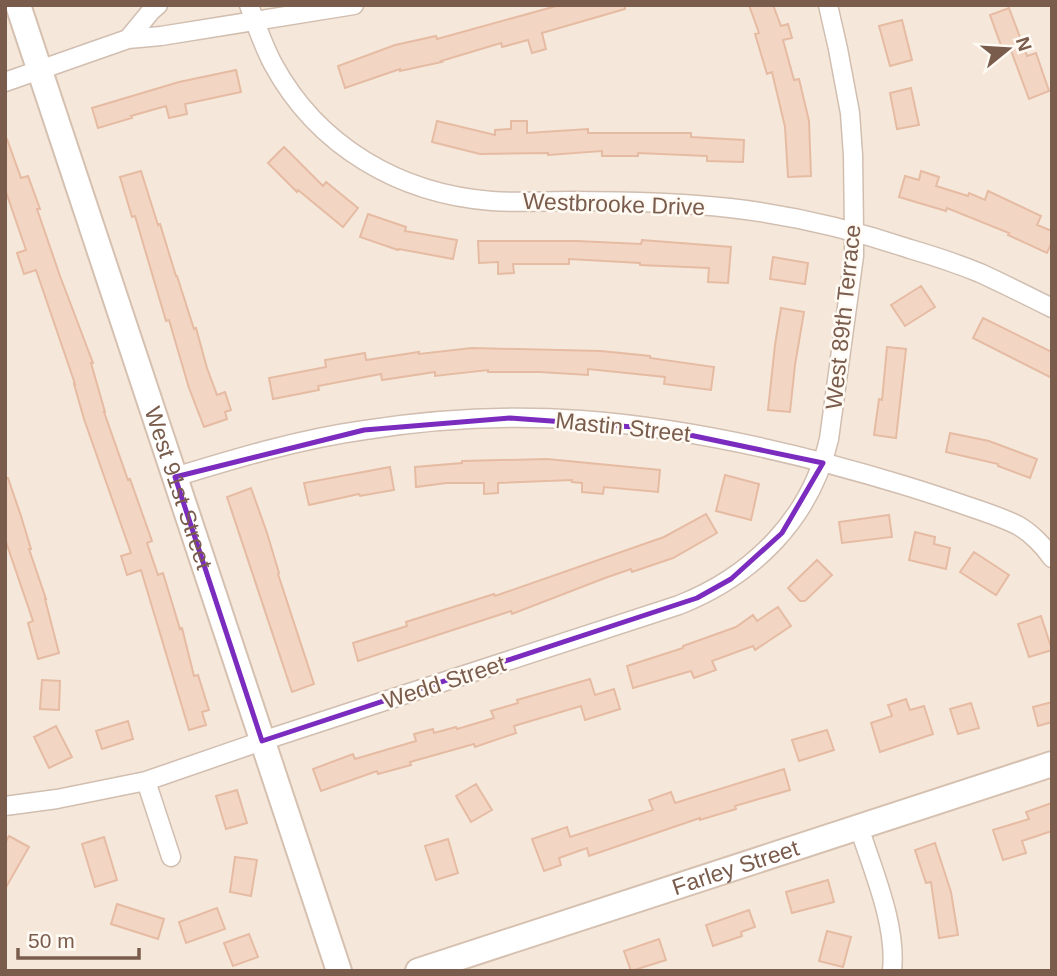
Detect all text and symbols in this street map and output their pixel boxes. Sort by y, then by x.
north arrow [973,14,1043,84]
text: N [1012,34,1036,54]
street label: Westbrooke Drive [522,188,706,220]
street label: West 89th Terrace [820,223,866,411]
street label: West 91st Street [139,403,218,573]
street label: Mastin Street [554,407,692,447]
street label: Wedd Street [379,650,509,714]
street label: Farley Street [669,834,803,900]
scale bar [18,916,138,960]
text: 50 m [28,929,75,952]

